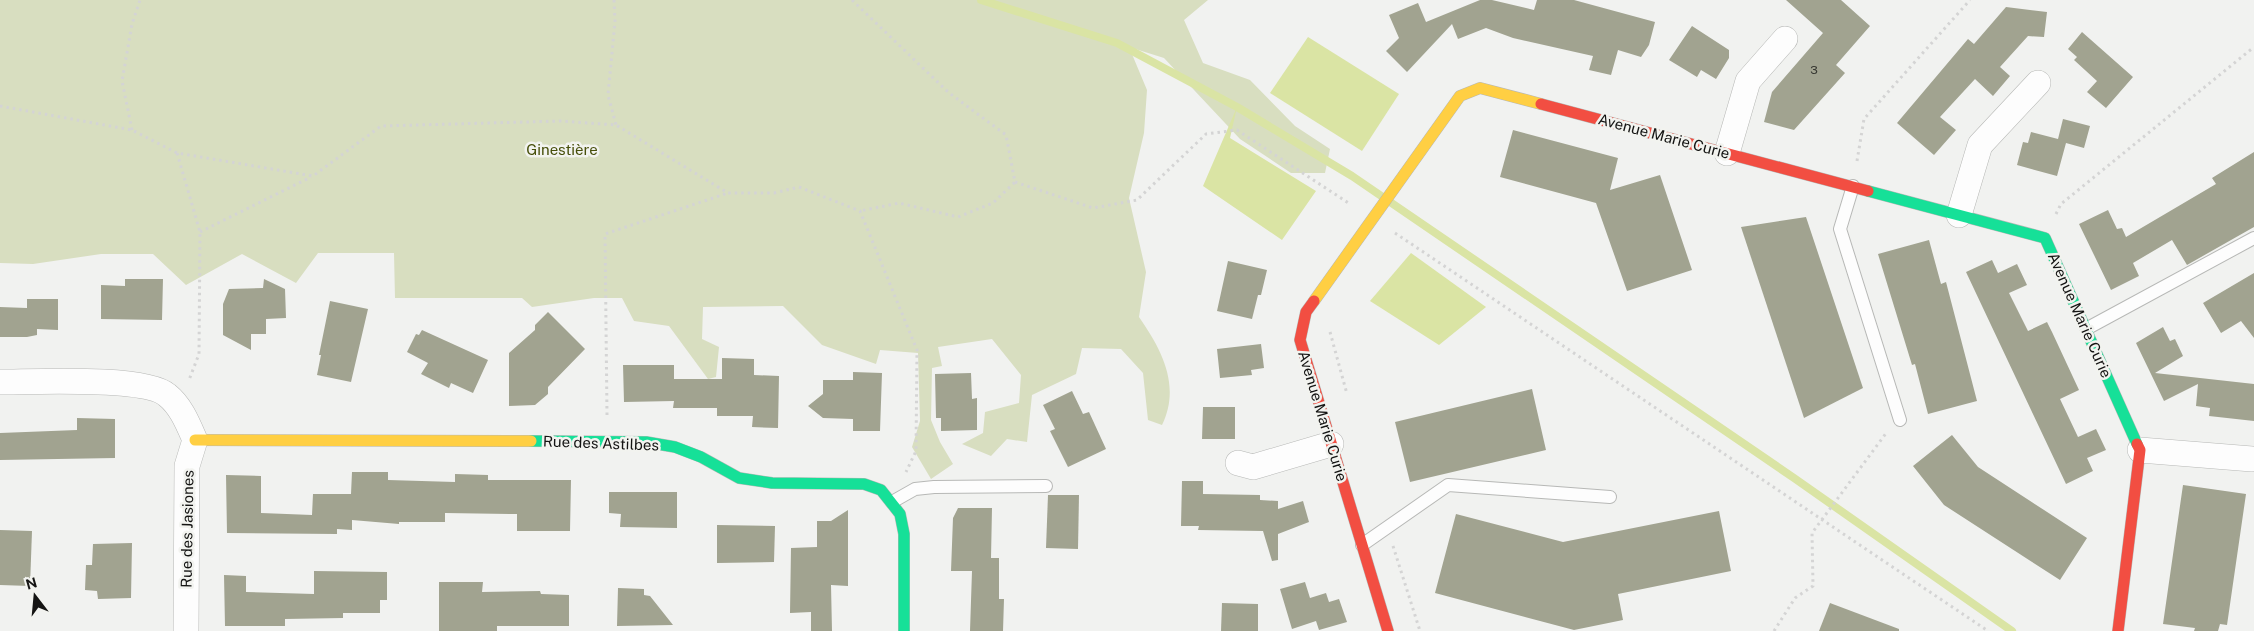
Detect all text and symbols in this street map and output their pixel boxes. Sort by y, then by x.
house number: 3 [1810,63,1818,77]
street label: Avenue Marie Curie [1596,110,1732,162]
park label: Ginestière [526,141,598,158]
street label: Avenue Marie Curie [2045,250,2115,380]
street label: Avenue Marie Curie [1295,349,1351,483]
street label: Rue des Astilbes [543,432,659,454]
street label: Rue des Jasiones [177,470,197,588]
north arrow [10,571,60,621]
text: N [24,574,39,593]

